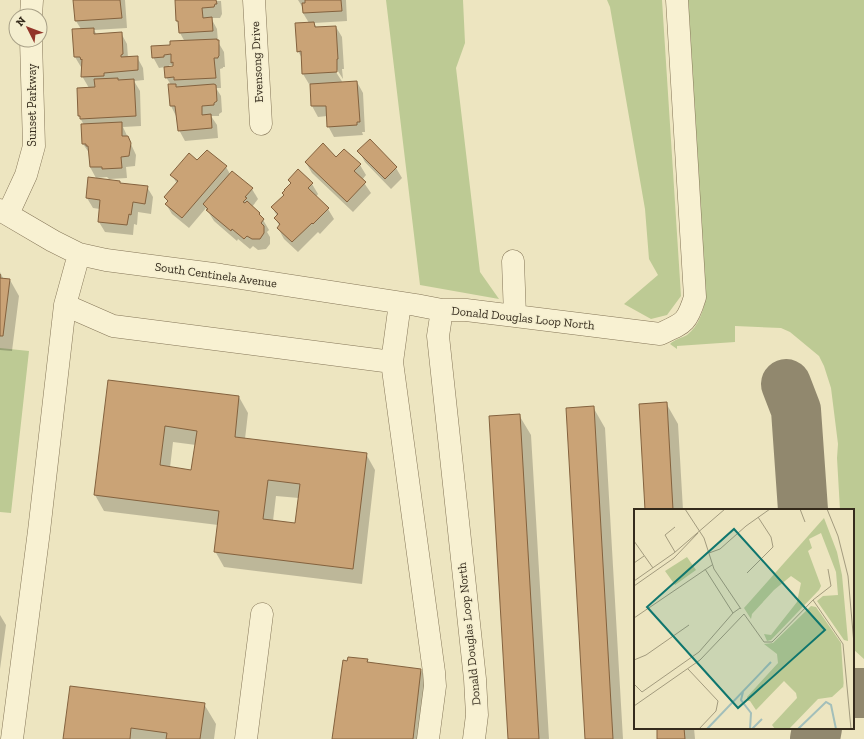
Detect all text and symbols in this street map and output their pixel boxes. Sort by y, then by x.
north arrow [8,8,48,48]
text: N [13,14,29,29]
street label: Evensong Drive [248,21,266,103]
street label: Sunset Parkway [25,63,39,146]
street label: South Centinela Avenue [154,260,278,291]
street label: Donald Douglas Loop North [451,304,596,333]
inset map [634,509,854,729]
street label: Donald Douglas Loop North [454,561,483,706]

